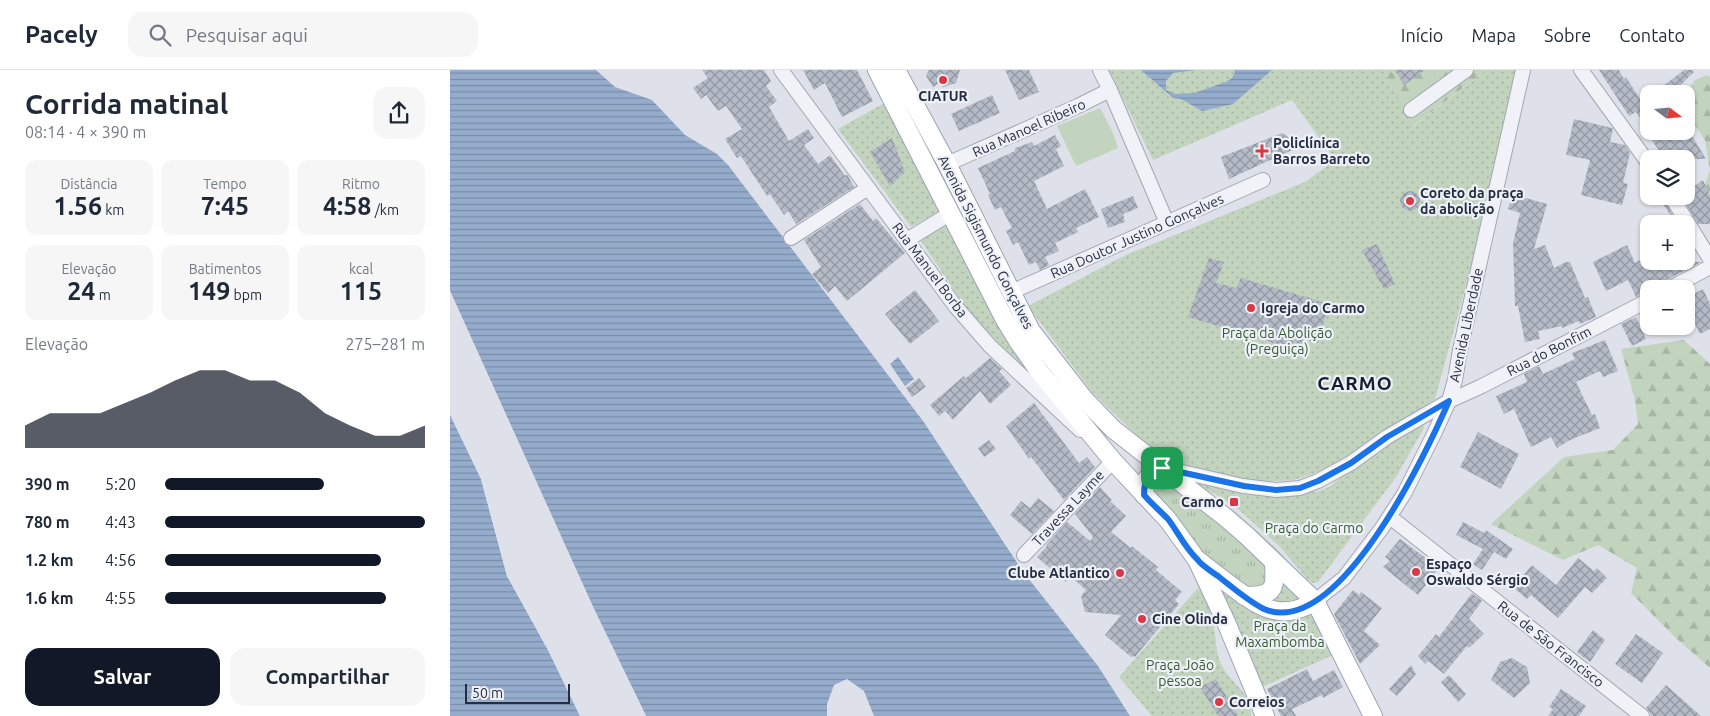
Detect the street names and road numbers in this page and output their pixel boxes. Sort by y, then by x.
street label: Rua Manoel Ribeiro [970,96,1088,160]
street label: Avenida Sigismundo Gonçalves [935,152,1037,332]
street label: Rua Doutor Justino Gonçalves [1048,190,1226,282]
street label: Rua Manuel Borba [889,219,971,321]
street label: Avenida Liberdade [1446,266,1486,384]
street label: Rua do Bonfim [1504,323,1594,379]
street label: Travessa Layme [1029,467,1107,549]
street label: Rua de São Francisco [1495,598,1607,690]

